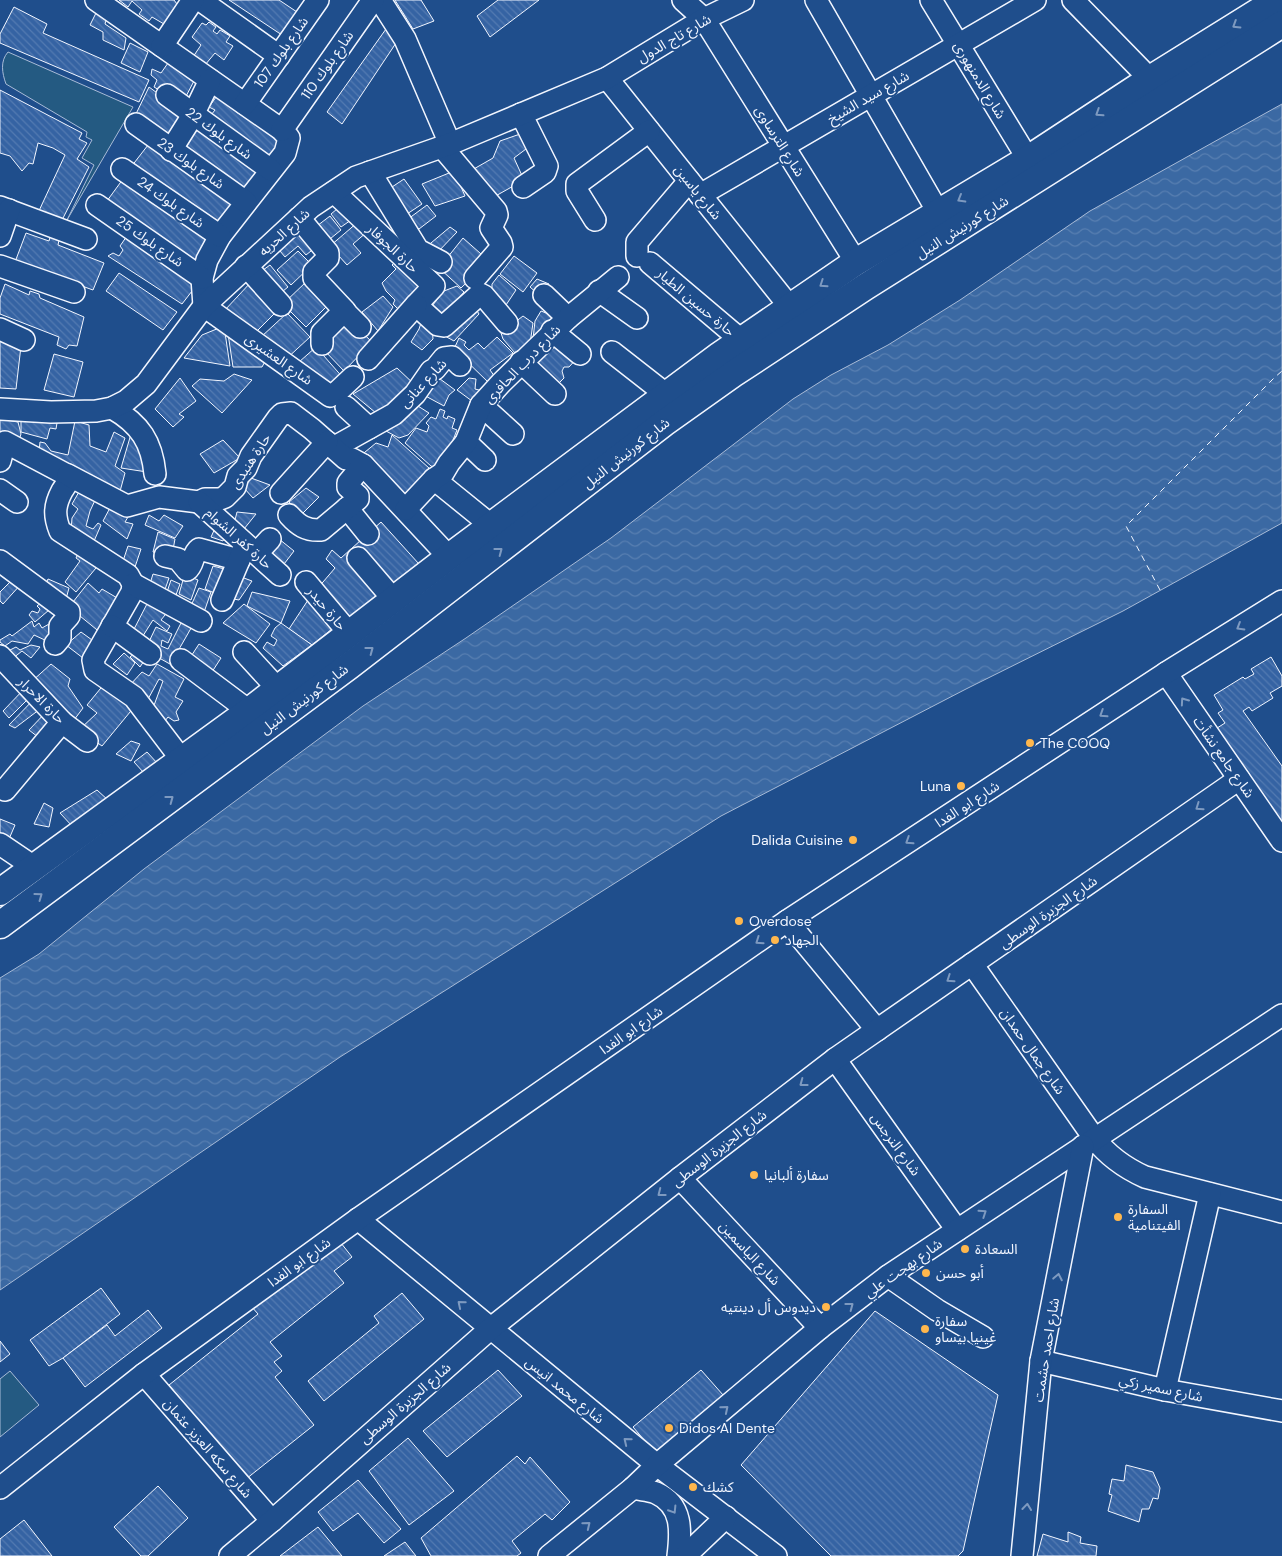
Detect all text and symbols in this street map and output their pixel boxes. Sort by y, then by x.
street label: شارع تاج الدول [634,10,715,68]
street label: شارع بلوك 107 [250,13,314,92]
one-way arrow [1232,19,1241,29]
street label: شارع بلوك 110 [297,27,359,104]
street label: شارع الدمنهورى [948,38,1010,123]
street label: شارع سيد الشيخ [824,66,913,129]
street label: شارع الترساوى [749,102,809,181]
street label: شارع بلوك 22 [181,103,256,165]
one-way arrow [1095,107,1104,116]
street label: شارع بلوك 23 [153,133,228,194]
street label: شارع ياسين [669,161,726,224]
street label: شارع بلوك 24 [133,172,208,233]
street label: شارع كورنيش النيل [912,191,1013,264]
one-way arrow [957,192,966,202]
street label: شارع الحريه [255,204,315,261]
street label: شارع بلوك 25 [112,211,187,272]
street label: حارة الجوفار [363,219,423,276]
street label: حارة حسين الطيار [652,263,739,340]
one-way arrow [819,278,828,288]
street label: شارع درب الحافرى [480,321,566,409]
street label: شارع العشيرى [241,329,316,391]
street label: شارع عنانى [396,355,452,413]
street label: شارع كورنيش النيل [579,413,674,494]
street label: حارة هنيدى [225,430,275,492]
street label: حارة كفر الشوام [200,503,276,574]
one-way arrow [493,548,503,557]
street label: حارة حيدر [303,581,351,634]
one-way arrow [1237,620,1246,630]
one-way arrow [364,647,373,655]
street label: شارع كورنيش النيل [256,660,353,740]
street label: حارة الاحرار [14,672,69,727]
one-way arrow [1181,697,1190,706]
one-way arrow [1100,708,1109,717]
street label: شارع جامع نشأت [1188,713,1259,802]
place label: The COOQ [1040,734,1110,752]
marker: The COOQ [1024,737,1036,749]
place label: Luna [920,777,951,795]
street label: شارع ابو الفدا [931,777,1004,833]
marker: Luna [955,780,967,792]
one-way arrow [164,796,174,805]
one-way arrow [1195,801,1205,810]
place label: Dalida Cuisine [751,831,843,849]
marker: Dalida Cuisine [847,834,859,846]
one-way arrow [905,835,914,845]
street label: شارع الجزيرة الوسطى [996,872,1102,954]
one-way arrow [33,893,43,902]
place label: Overdose [749,912,812,930]
marker: Overdose [733,915,745,927]
place label: الجهاد [785,931,819,949]
marker: الجهاد [769,934,781,946]
one-way arrow [755,935,765,944]
one-way arrow [947,973,956,982]
street label: شارع ابو الفدا [596,1002,667,1060]
street label: شارع جمال حمدان [995,1004,1070,1099]
one-way arrow [799,1077,809,1086]
street label: شارع الجزيرة الوسطى [668,1105,771,1192]
street label: شارع النرجس [865,1109,925,1180]
place label: سفارة ألبانيا [764,1166,829,1184]
marker: سفارة ألبانيا [748,1169,760,1181]
one-way arrow [657,1187,667,1196]
place label: السفارة الفيتنامية [1128,1200,1181,1234]
one-way arrow [978,1210,987,1219]
marker: السفارة الفيتنامية [1112,1211,1124,1223]
street label: شارع الياسمين [714,1217,784,1290]
street label: شارع ابو الفدا [264,1233,335,1292]
street label: شارع بهجت علي [860,1234,947,1303]
place label: السعادة [975,1240,1018,1258]
marker: السعادة [959,1243,971,1255]
place label: أبو حسن [936,1264,984,1282]
marker: أبو حسن [920,1267,932,1279]
one-way arrow [1052,1273,1062,1282]
street label: شارع احمد حشمت [1029,1297,1065,1404]
place label: ديدوس أل دينتيه [721,1298,816,1316]
one-way arrow [457,1301,466,1310]
marker: ديدوس أل دينتيه [820,1301,832,1313]
one-way arrow [844,1303,853,1311]
place label: سفارة غينيا بيساو [935,1312,996,1346]
marker: سفارة غينيا بيساو [919,1323,931,1335]
street label: شارع محمد انيس [521,1353,608,1429]
street label: شارع الجزيرة الوسطى [356,1358,456,1449]
street label: شارع سمير زكي [1117,1370,1205,1408]
street label: شارع سكه العزيز عثمان [158,1394,256,1503]
one-way arrow [719,1405,728,1414]
place label: Didos Al Dente [679,1419,775,1437]
marker: Didos Al Dente [663,1422,675,1434]
one-way arrow [624,1438,633,1446]
place label: كشك [703,1478,734,1496]
marker: كشك [687,1481,699,1493]
one-way arrow [1021,1503,1032,1511]
one-way arrow [667,1504,677,1513]
one-way arrow [581,1523,590,1531]

